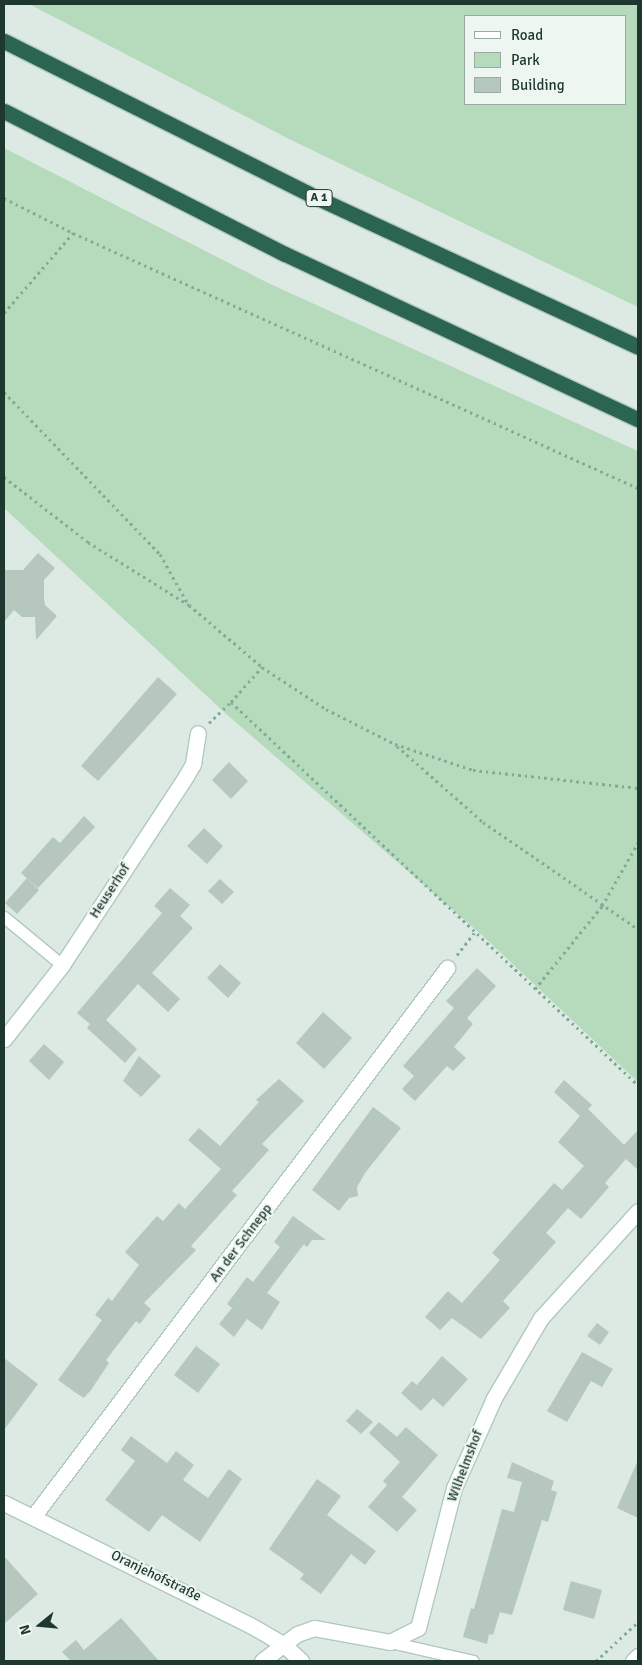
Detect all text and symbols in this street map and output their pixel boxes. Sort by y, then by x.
legend [464,15,627,105]
text: Road [511,26,543,44]
text: Park [511,51,540,69]
text: Building [511,76,565,94]
road number: A 1 [305,188,333,208]
street label: Heuserhof [86,860,134,922]
street label: An der Schnepp [206,1201,276,1285]
street label: Wilhelmshof [444,1428,486,1504]
street label: Oranjehofstraße [108,1547,204,1605]
north arrow [15,1600,65,1650]
text: N [16,1622,35,1637]

